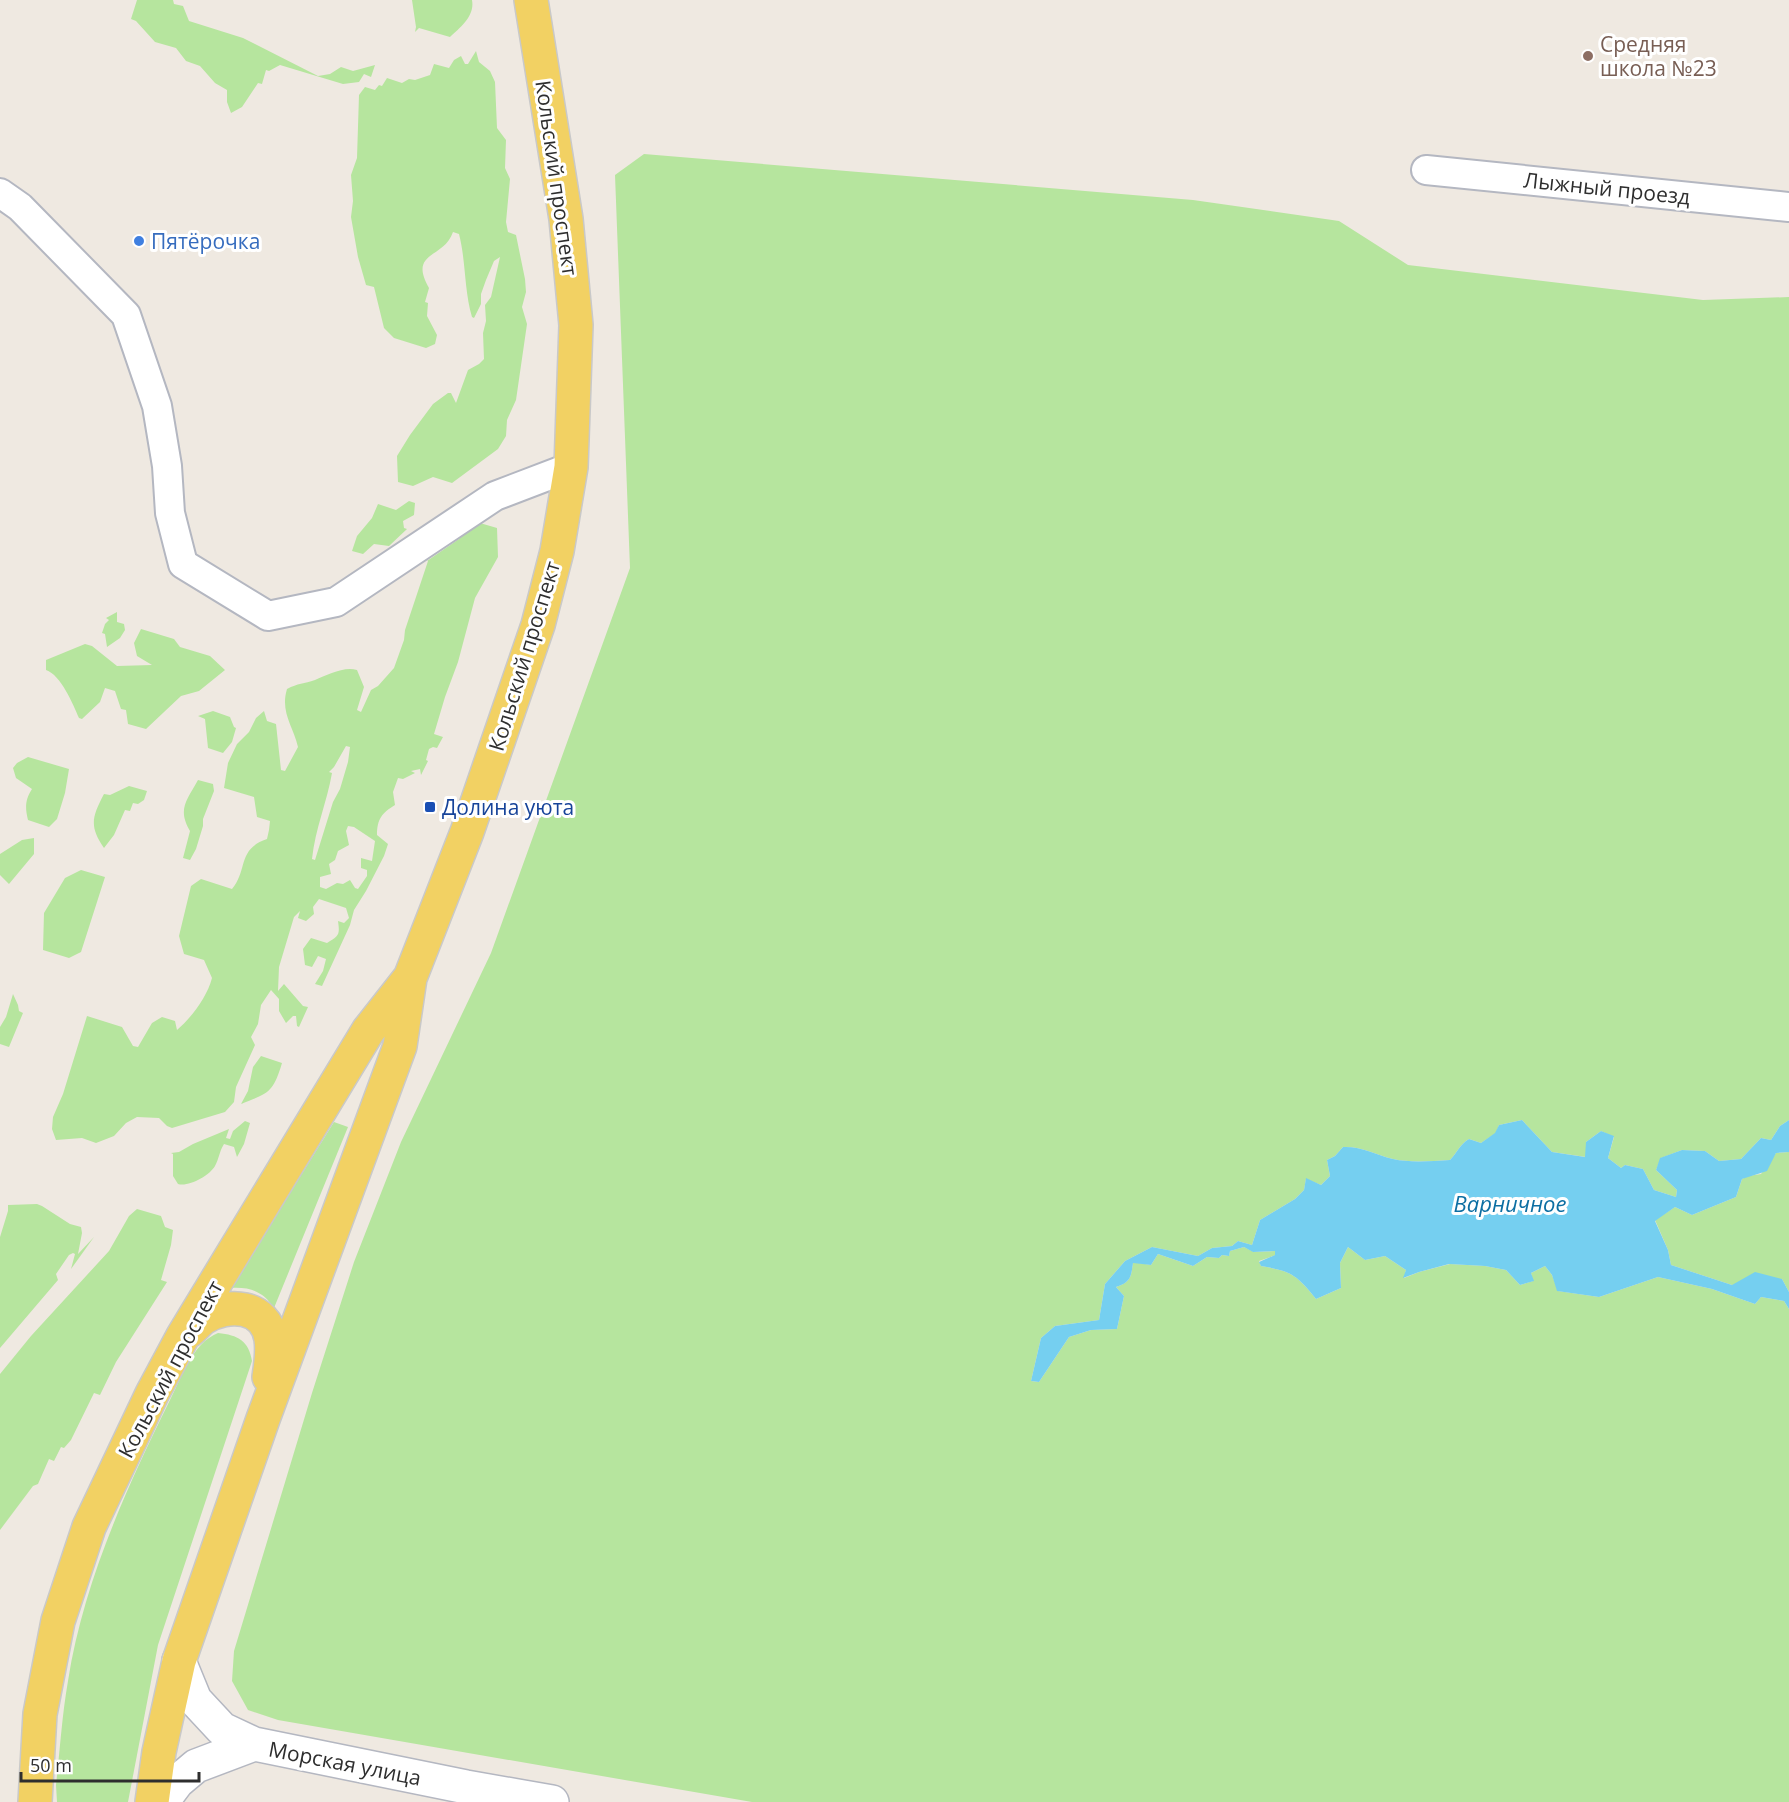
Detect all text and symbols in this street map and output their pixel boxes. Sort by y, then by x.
place label: Средняя школа №23 [1600,30,1717,82]
marker: Средняя школа №23 [1581,49,1595,63]
street label: Кольский проспект [529,78,585,278]
street label: Лыжный проезд [1522,165,1692,211]
place label: Пятёрочка [151,227,260,255]
marker: Пятёрочка [132,234,146,248]
street label: Кольский проспект [482,558,566,754]
place label: Долина уюта [442,793,574,821]
marker: Долина уюта [423,800,437,814]
water label: Варничное [1454,1188,1566,1218]
street label: Кольский проспект [111,1275,229,1463]
street label: Морская улица [266,1734,424,1792]
scale bar [21,1745,200,1783]
text: 50 m [30,1753,72,1777]

